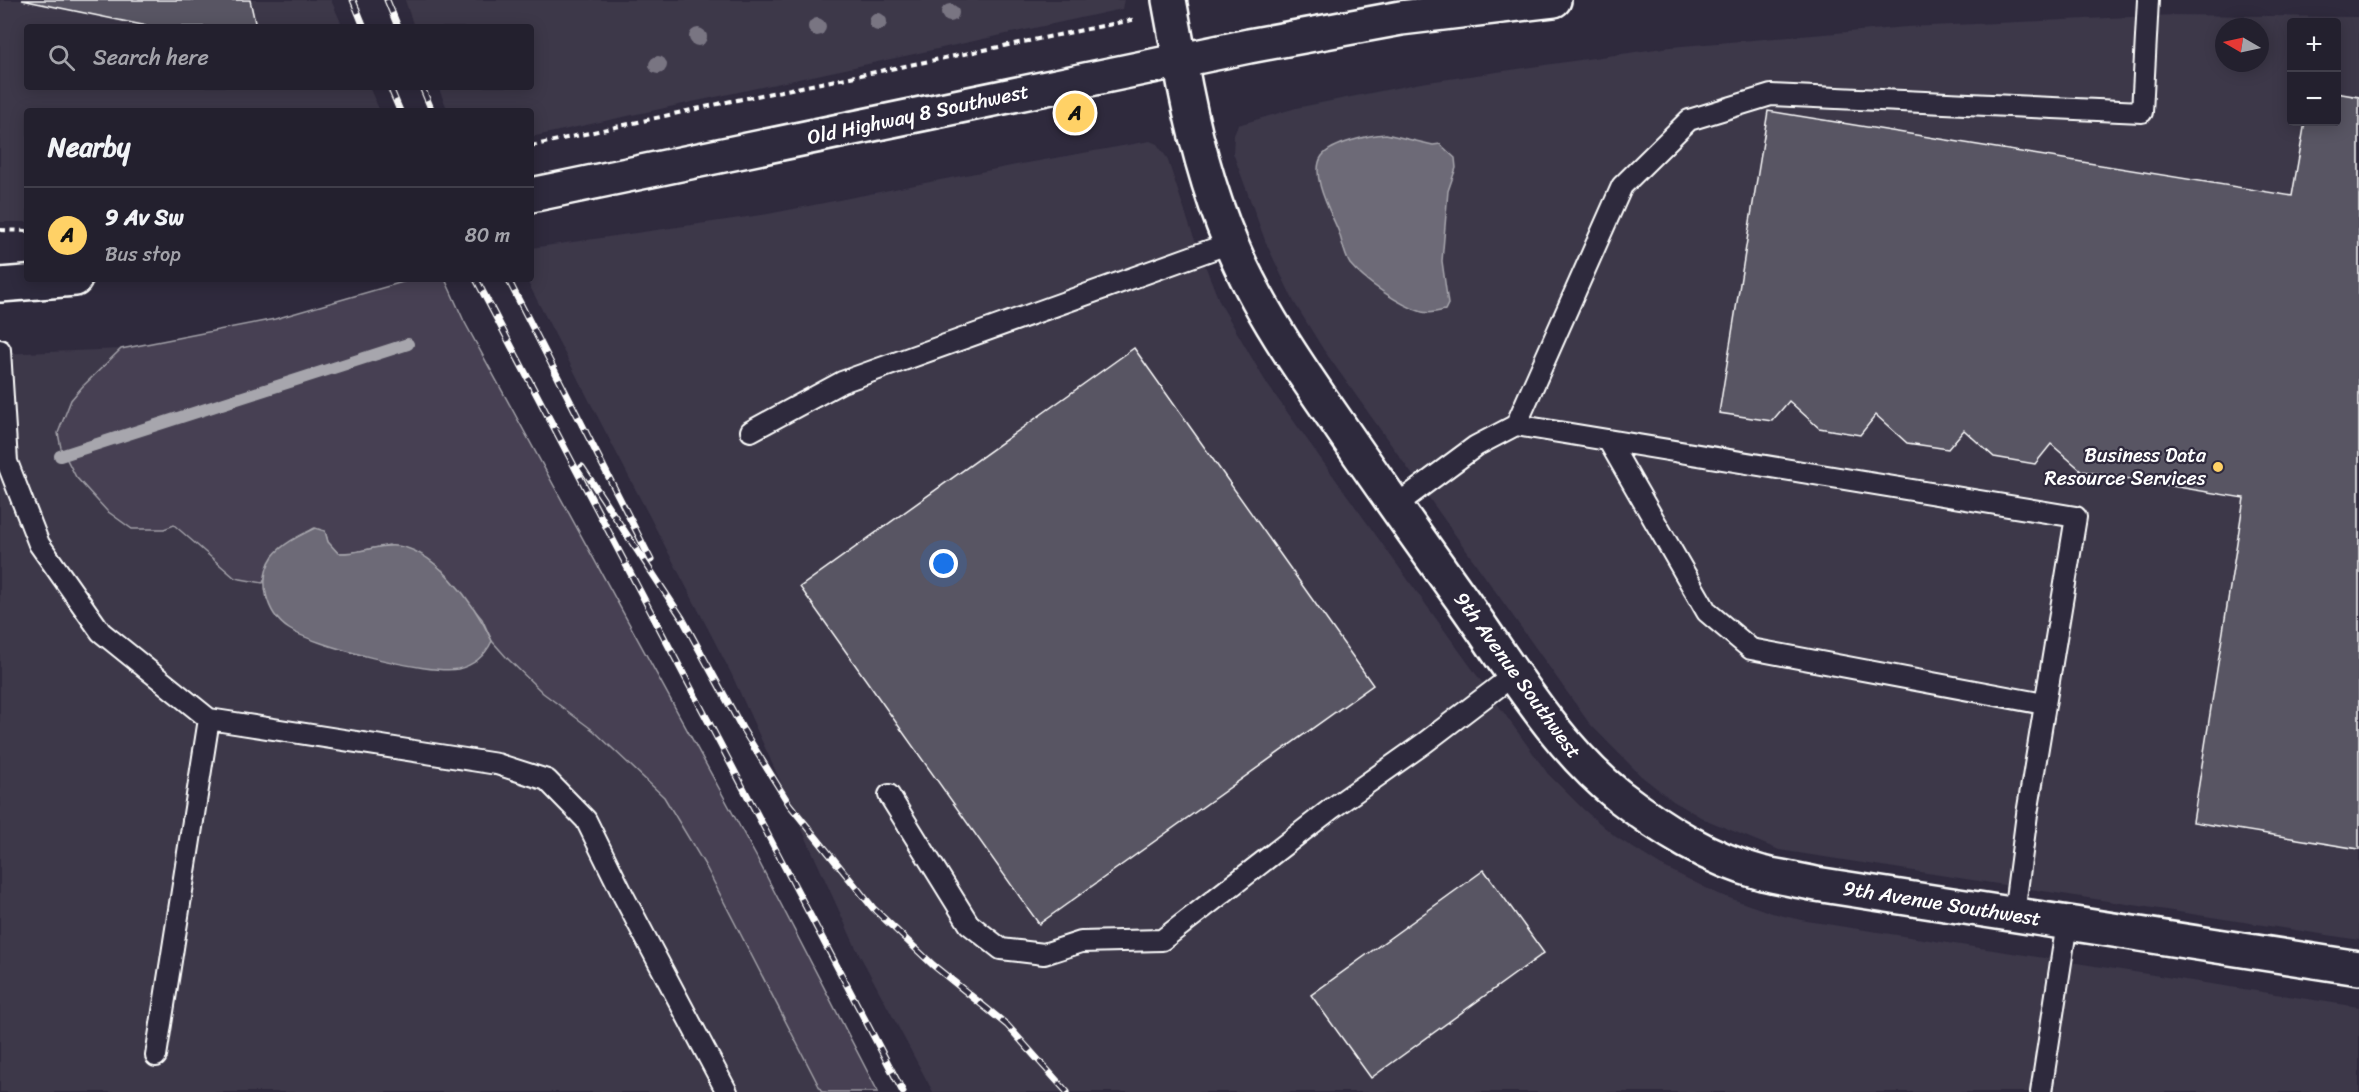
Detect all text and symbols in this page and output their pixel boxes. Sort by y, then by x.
north arrow [2215,18,2269,72]
map controls [2287,18,2341,126]
button: + [2287,18,2341,72]
search box [24,24,534,90]
text: Search here [93,38,209,77]
icon: search [45,41,78,74]
button: − [2287,72,2341,126]
street label: Old Highway 8 Southwest [804,74,1032,155]
pin: A [1056,90,1094,136]
text: Nearby [48,124,130,170]
text: 9 Av Sw [105,198,184,237]
text: A [61,218,74,253]
text: 80 m [465,218,510,253]
text: Bus stop [105,237,181,272]
place label: Business Data Resource Services [2045,438,2207,496]
marker: Business Data Resource Services [2211,460,2225,474]
your location [929,549,958,578]
street label: 9th Avenue Southwest [1445,584,1591,767]
street label: 9th Avenue Southwest [1841,871,2044,936]

